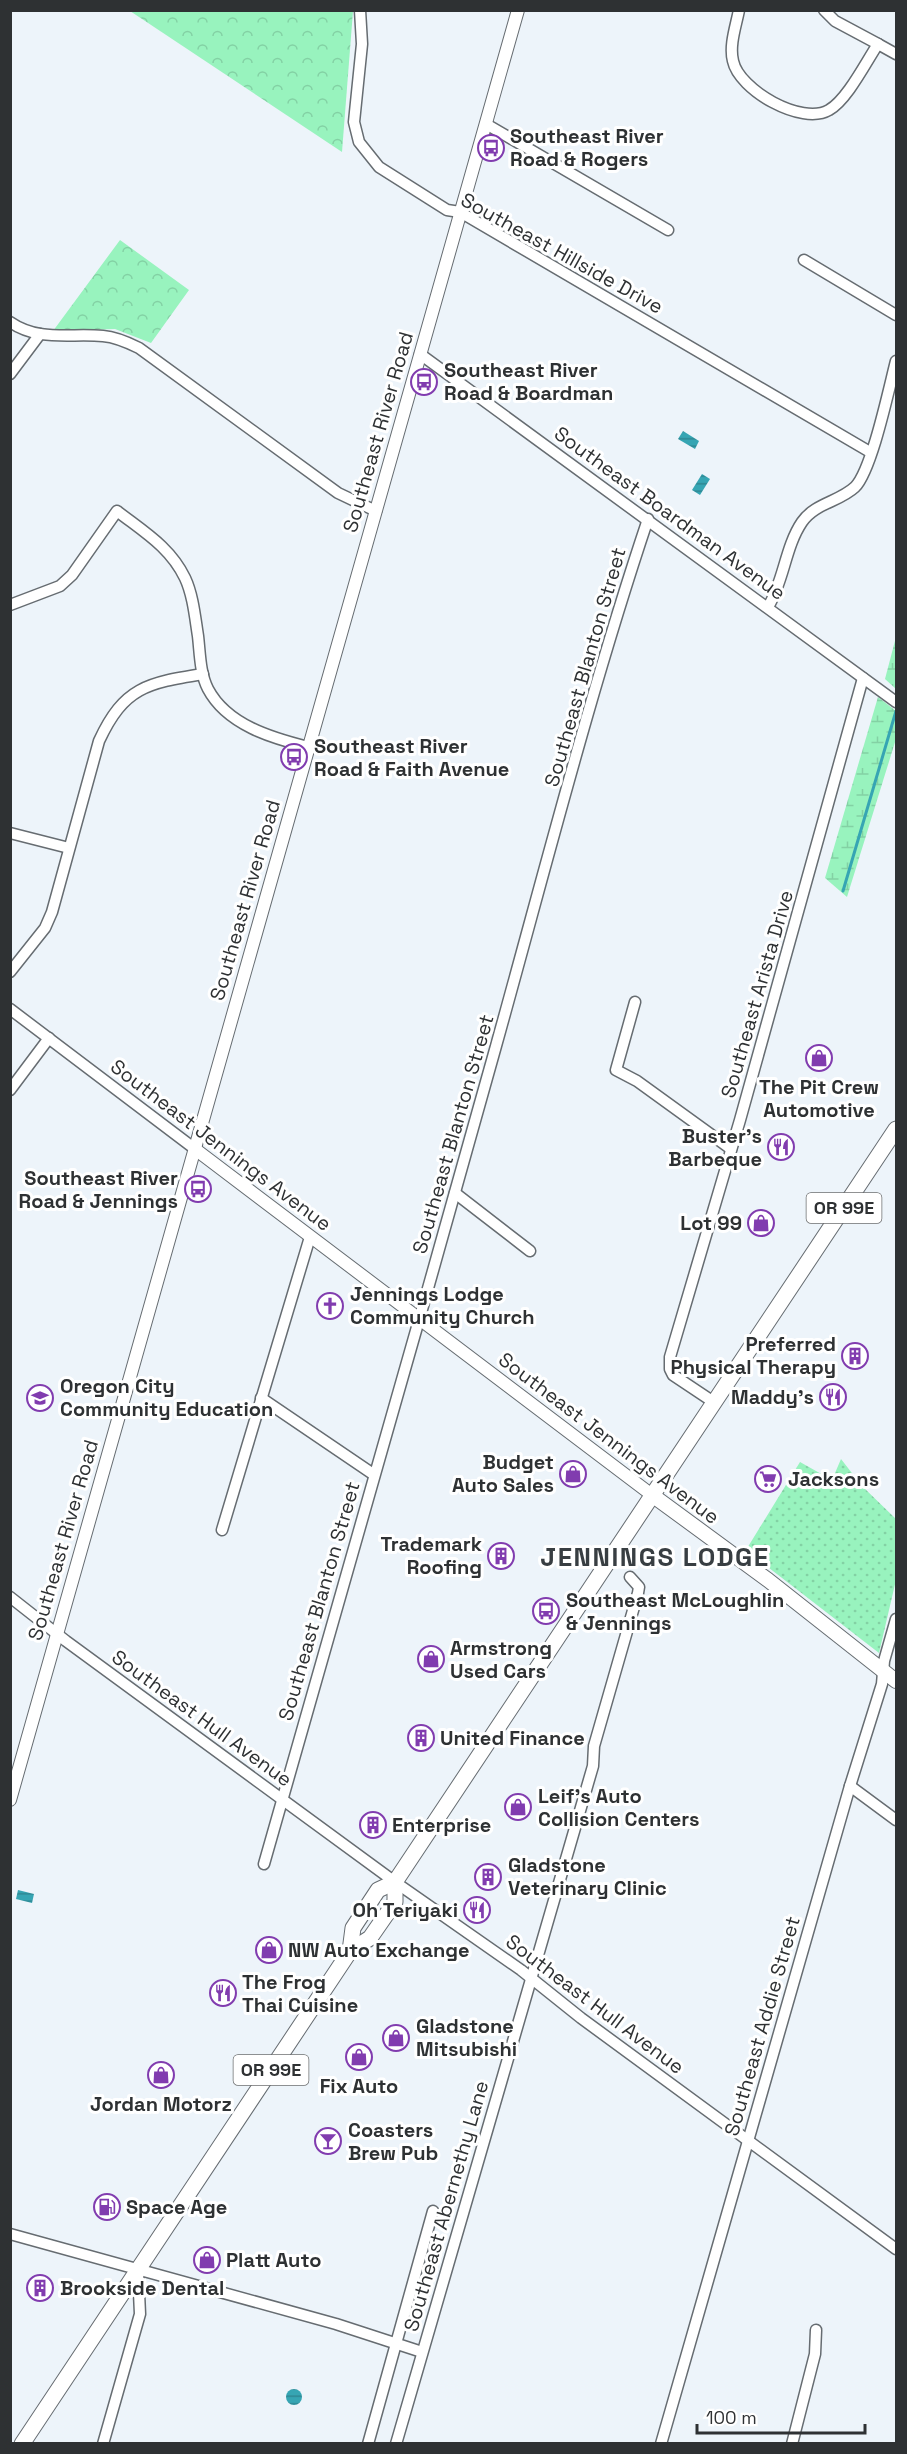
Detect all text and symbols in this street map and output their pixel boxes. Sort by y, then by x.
place label: Southeast River Road & Rogers [510,123,664,172]
bus stop icon: Southeast River Road & Rogers [476,133,506,163]
street label: Southeast Hillside Drive [456,187,668,319]
street label: Southeast River Road [337,329,419,535]
place label: Southeast River Road & Boardman [444,357,613,406]
bus stop icon: Southeast River Road & Boardman [409,367,439,397]
street label: Southeast Boardman Avenue [549,420,791,606]
street label: Southeast Blanton Street [538,544,632,790]
place label: Southeast River Road & Faith Avenue [314,733,509,782]
bus stop icon: Southeast River Road & Faith Avenue [279,742,309,772]
street label: Southeast River Road [204,797,286,1003]
street label: Southeast Arista Drive [715,887,799,1101]
street label: Southeast Blanton Street [406,1011,500,1257]
shop icon: The Pit Crew Automotive [804,1043,834,1073]
street label: Southeast Jennings Avenue [105,1053,337,1237]
place label: The Pit Crew Automotive [759,1074,879,1123]
place label: Buster's Barbeque [668,1123,762,1172]
restaurant icon: Buster's Barbeque [766,1132,796,1162]
place label: Southeast River Road & Jennings [19,1165,178,1214]
bus stop icon: Southeast River Road & Jennings [183,1174,213,1204]
road number: OR 99E [806,1193,882,1223]
shop icon: Lot 99 [746,1208,776,1238]
place label: Lot 99 [680,1210,742,1236]
place label: Jennings Lodge Community Church [350,1281,535,1330]
church icon: Jennings Lodge Community Church [315,1291,345,1321]
place label: Preferred Physical Therapy [671,1331,836,1380]
building icon: Preferred Physical Therapy [840,1341,870,1371]
street label: Southeast Jennings Avenue [493,1346,725,1530]
place label: Oregon City Community Education [60,1373,273,1422]
restaurant icon: Maddy's [818,1382,848,1412]
school or university icon: Oregon City Community Education [25,1383,55,1413]
place label: Maddy's [731,1384,814,1410]
street label: Southeast River Road [22,1437,104,1643]
place label: Budget Auto Sales [452,1449,554,1498]
shop icon: Budget Auto Sales [558,1459,588,1489]
supermarket icon: Jacksons [753,1464,783,1494]
place label: Jacksons [788,1466,879,1492]
street label: Southeast Blanton Street [272,1478,366,1724]
place label: Trademark Roofing [380,1531,482,1580]
district label: JENNINGS LODGE [540,1540,770,1574]
building icon: Trademark Roofing [486,1541,516,1571]
place label: Southeast McLoughlin & Jennings [566,1587,784,1636]
bus stop icon: Southeast McLoughlin & Jennings [531,1596,561,1626]
place label: Armstrong Used Cars [450,1635,552,1684]
street label: Southeast Hull Avenue [107,1644,297,1792]
shop icon: Armstrong Used Cars [416,1644,446,1674]
building icon: United Finance [406,1723,436,1753]
place label: United Finance [440,1725,585,1751]
place label: Leif's Auto Collision Centers [538,1783,699,1832]
shop icon: Leif's Auto Collision Centers [503,1792,533,1822]
building icon: Enterprise [358,1810,388,1840]
place label: Enterprise [392,1812,491,1838]
place label: Gladstone Veterinary Clinic [508,1852,667,1901]
building icon: Gladstone Veterinary Clinic [473,1862,503,1892]
restaurant icon: Oh Teriyaki [462,1895,492,1925]
place label: Oh Teriyaki [353,1897,458,1923]
street label: Southeast Addie Street [718,1913,806,2139]
street label: Southeast Hull Avenue [501,1928,689,2080]
shop icon: NW Auto Exchange [254,1935,284,1965]
place label: NW Auto Exchange [288,1937,470,1963]
place label: The Frog Thai Cuisine [242,1969,358,2018]
restaurant icon: The Frog Thai Cuisine [208,1978,238,2008]
place label: Gladstone Mitsubishi [416,2013,517,2062]
shop icon: Gladstone Mitsubishi [381,2023,411,2053]
shop icon: Fix Auto [344,2042,374,2072]
road number: OR 99E [234,2055,308,2085]
shop icon: Jordan Motorz [146,2060,176,2090]
place label: Fix Auto [320,2073,398,2099]
street label: Southeast Abernethy Lane [398,2078,494,2334]
place label: Jordan Motorz [90,2091,232,2117]
place label: Coasters Brew Pub [348,2117,438,2166]
bar icon: Coasters Brew Pub [313,2126,343,2156]
fuel station icon: Space Age [92,2192,122,2222]
place label: Space Age [126,2194,227,2220]
shop icon: Platt Auto [192,2245,222,2275]
place label: Platt Auto [226,2247,321,2273]
building icon: Brookside Dental [25,2273,55,2303]
place label: Brookside Dental [60,2275,224,2301]
scale bar [697,2397,865,2435]
text: 100 m [706,2406,757,2429]

